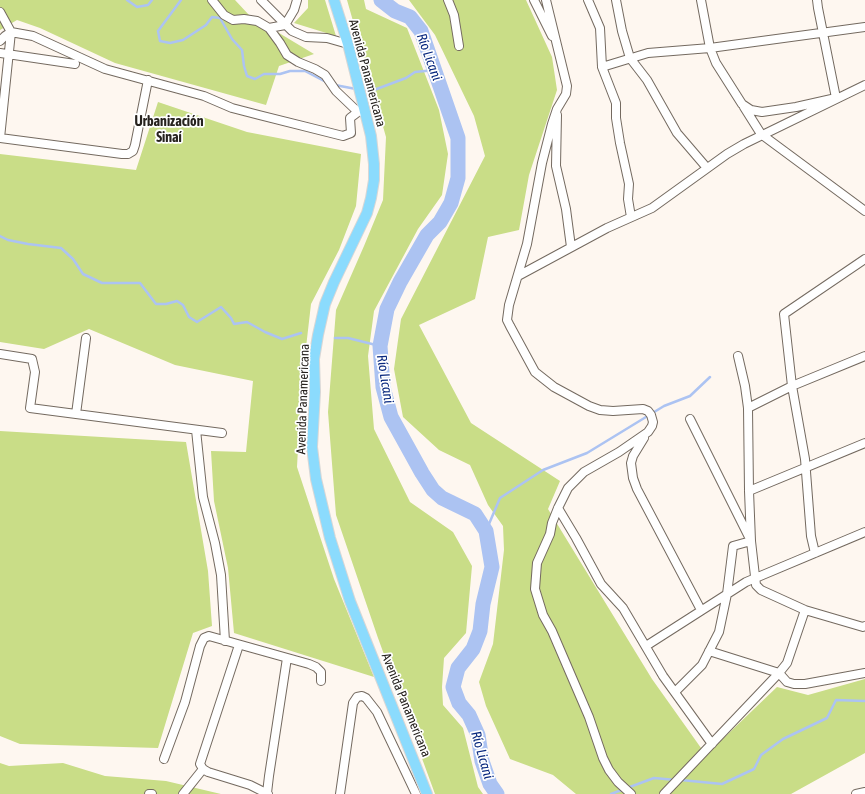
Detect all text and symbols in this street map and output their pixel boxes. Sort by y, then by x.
street label: Avenida Panamericana [345,18,389,128]
water label: Río Licani [413,31,445,83]
district label: Urbanización Sinaí [135,114,203,146]
street label: Avenida Panamericana [293,343,313,455]
water label: Río Licani [373,353,397,405]
street label: Avenida Panamericana [378,651,434,759]
water label: Río Licani [467,729,497,781]

